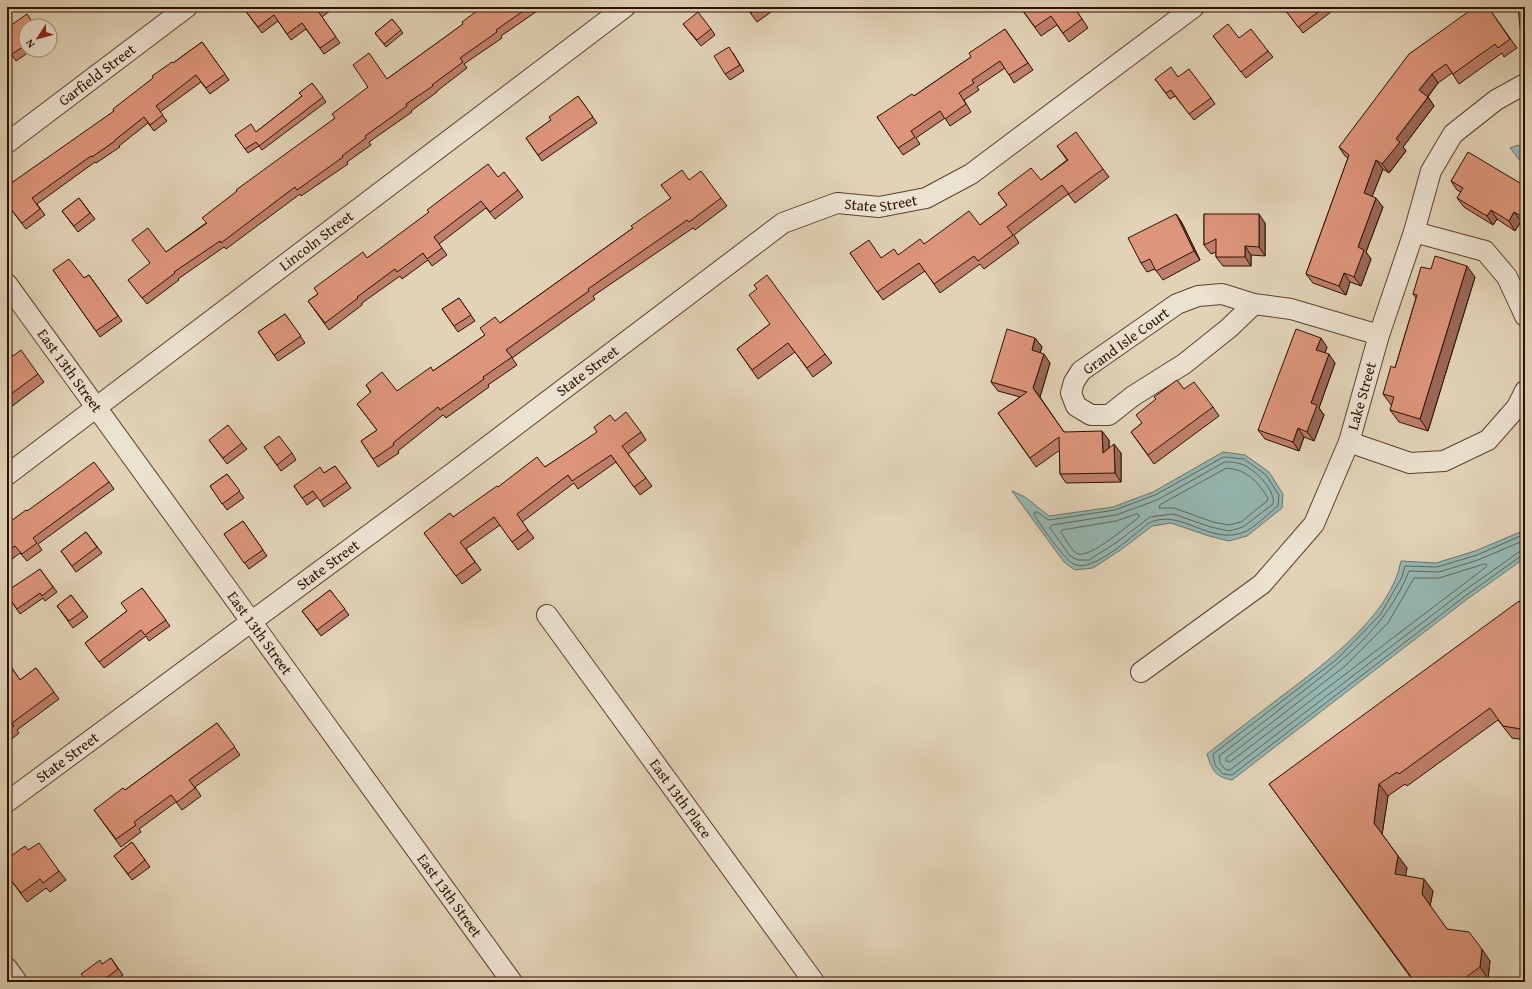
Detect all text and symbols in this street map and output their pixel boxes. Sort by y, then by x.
north arrow [18,18,58,58]
text: N [21,36,39,52]
street label: Garfield Street [54,38,140,111]
street label: State Street [844,189,920,217]
street label: Lincoln Street [275,205,358,275]
street label: Grand Isle Court [1078,302,1174,379]
street label: East 13th Street [33,324,108,417]
street label: State Street [552,340,623,401]
street label: Lake Street [1342,359,1381,432]
street label: State Street [292,534,364,595]
street label: East 13th Street [223,587,298,680]
street label: State Street [31,726,103,787]
street label: East 13th Place [645,754,717,842]
street label: East 13th Street [413,849,488,942]

